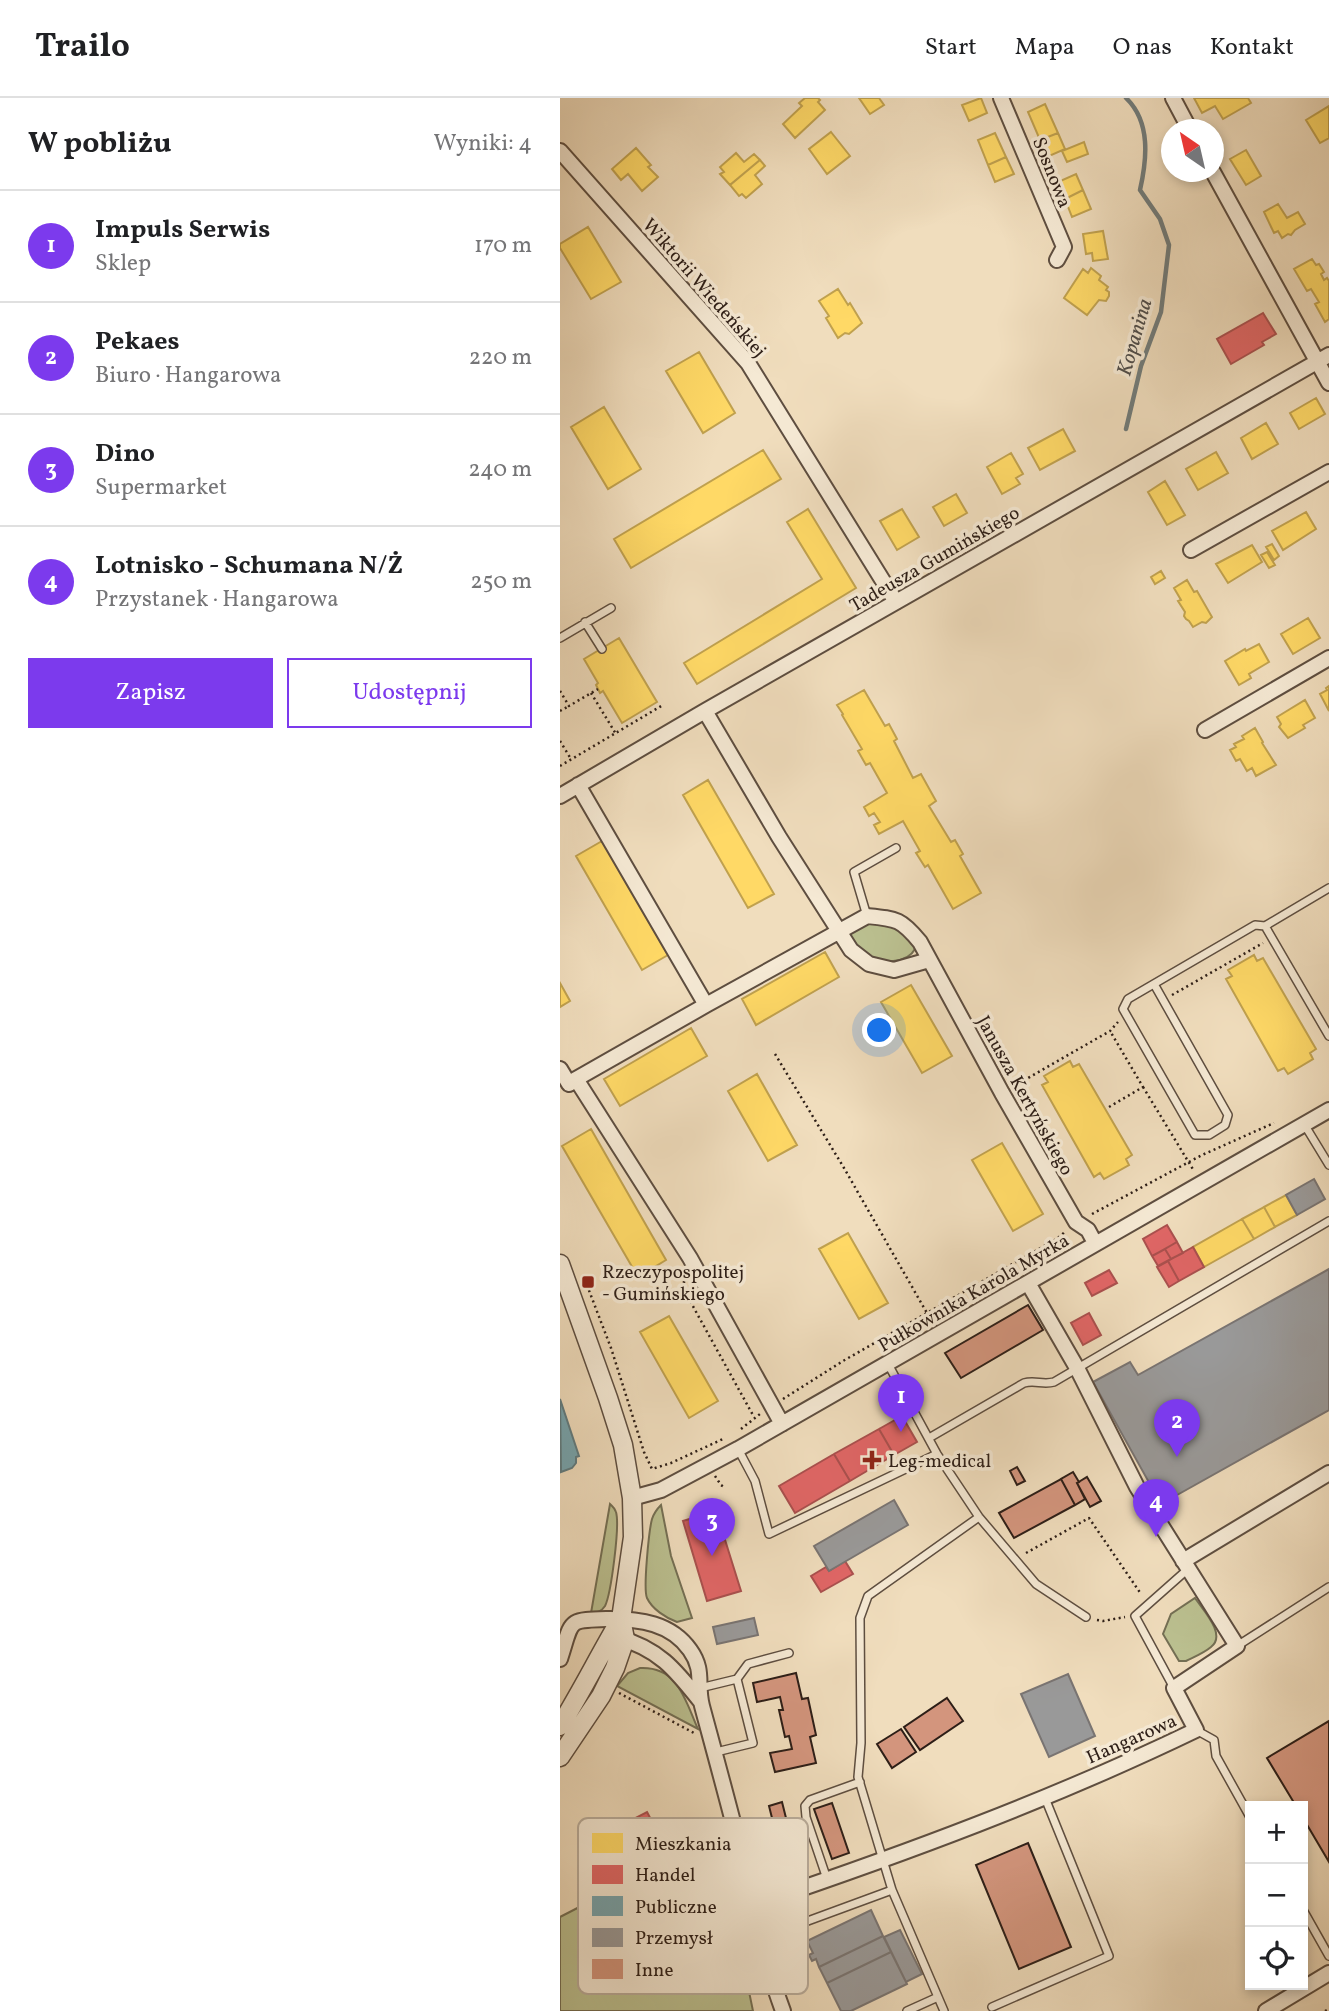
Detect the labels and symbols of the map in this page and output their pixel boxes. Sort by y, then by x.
north arrow [1161,119,1224,182]
street label: Sosnowa [1025,133,1077,212]
street label: Wiktorii Wiedeńskiej [636,213,771,364]
water label: Kopanina [1111,295,1160,379]
street label: Tadeusza Gumińskiego [845,500,1025,619]
street label: Janusza Kertyńskiego [969,1011,1079,1181]
your location [862,1013,896,1047]
street label: Pułkownika Karola Myrka [874,1228,1074,1359]
place label: Rzeczypospolitej - Gumińskiego [602,1260,744,1308]
marker: Rzeczypospolitej - Gumińskiego [580,1274,596,1290]
pin: 1 [878,1374,924,1432]
pin: 2 [1154,1399,1200,1457]
place label: Leg-medical [888,1449,992,1475]
marker: Leg-medical [862,1450,882,1470]
pin: 4 [1133,1479,1179,1537]
pin: 3 [689,1498,735,1556]
street label: Hangarowa [1083,1708,1181,1771]
legend [578,1818,808,1994]
text: Mieszkania [635,1832,731,1858]
text: Handel [635,1863,696,1889]
text: Publiczne [635,1895,717,1921]
text: Przemysł [635,1926,713,1952]
text: Inne [635,1958,673,1984]

